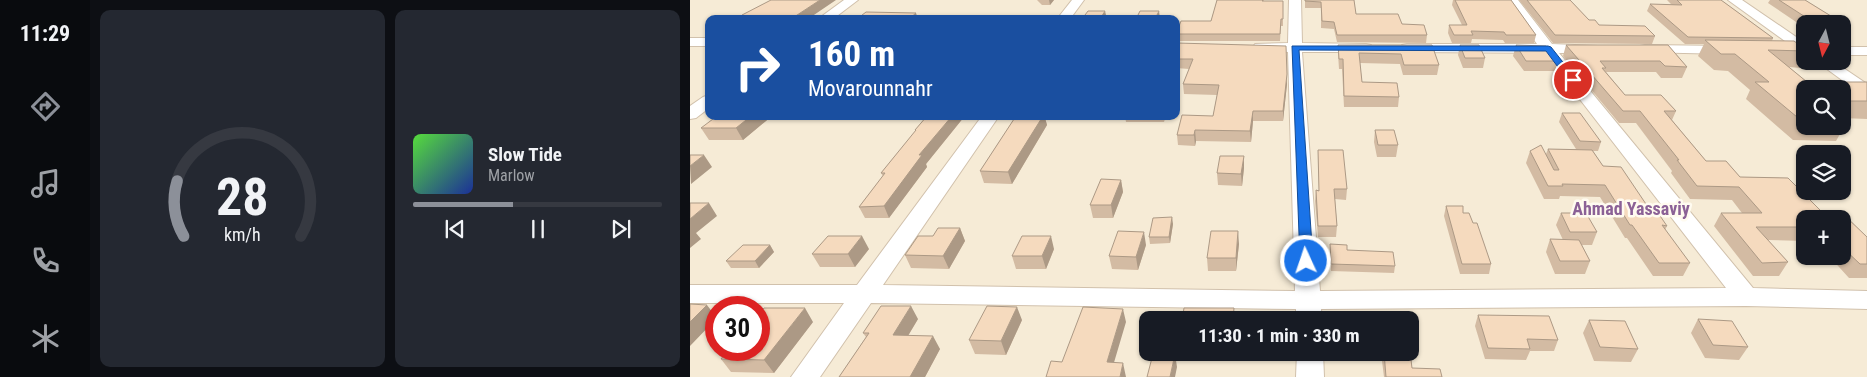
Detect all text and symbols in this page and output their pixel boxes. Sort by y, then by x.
north arrow [1796,15,1851,70]
map controls [1796,15,1851,265]
text: 11:29 [20,21,70,46]
text: 160 m [808,34,895,75]
icon: right [725,35,790,100]
pin [1552,59,1594,101]
icon: arrive [1559,66,1587,94]
text: Movarounnahr [808,76,933,101]
button: search [1796,80,1851,135]
icon: directions [28,89,63,124]
text: Slow Tide [488,143,562,166]
button: layers [1796,145,1851,200]
icon: music [28,166,63,201]
text: Marlow [488,166,535,185]
text: 28 [216,167,269,228]
district label: Ahmad Yassaviy [1572,198,1690,219]
button: + [1796,210,1851,265]
icon: previous [441,215,469,243]
icon: pause [524,215,552,243]
icon: next [607,215,635,243]
text: km/h [224,224,261,245]
position arrow [1279,234,1331,286]
icon: phone [28,243,63,278]
speed limit sign: 30 [705,296,770,361]
icon: climate [28,321,63,356]
text: 11:30 · 1 min · 330 m [1198,324,1360,347]

